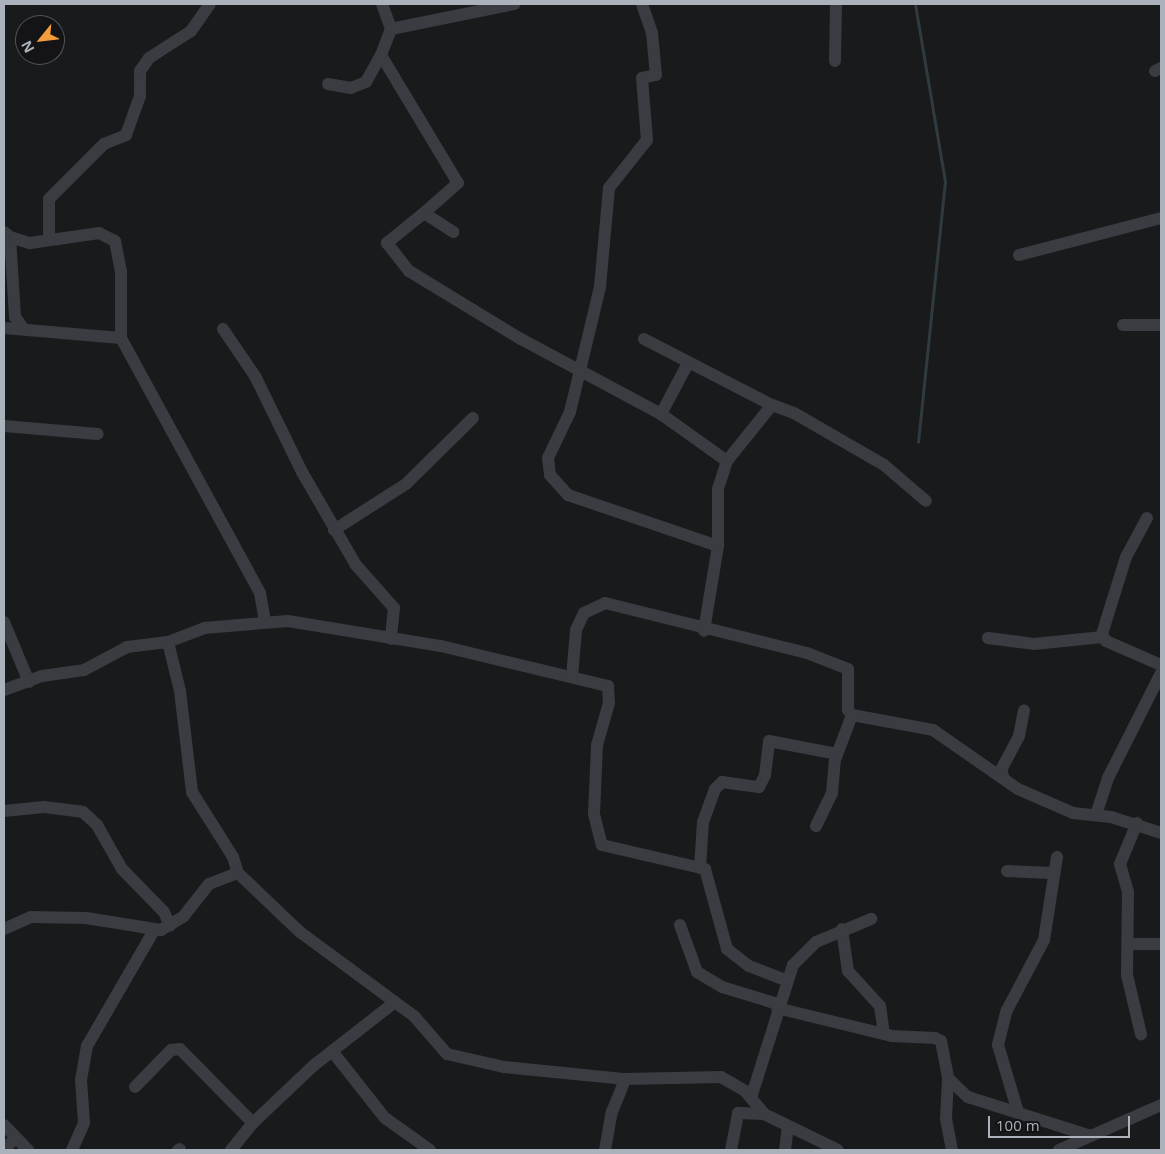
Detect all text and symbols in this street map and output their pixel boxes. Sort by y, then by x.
north arrow [15,15,65,65]
text: N [16,37,38,57]
scale bar [990,1106,1132,1138]
text: 100 m [996,1115,1040,1135]

